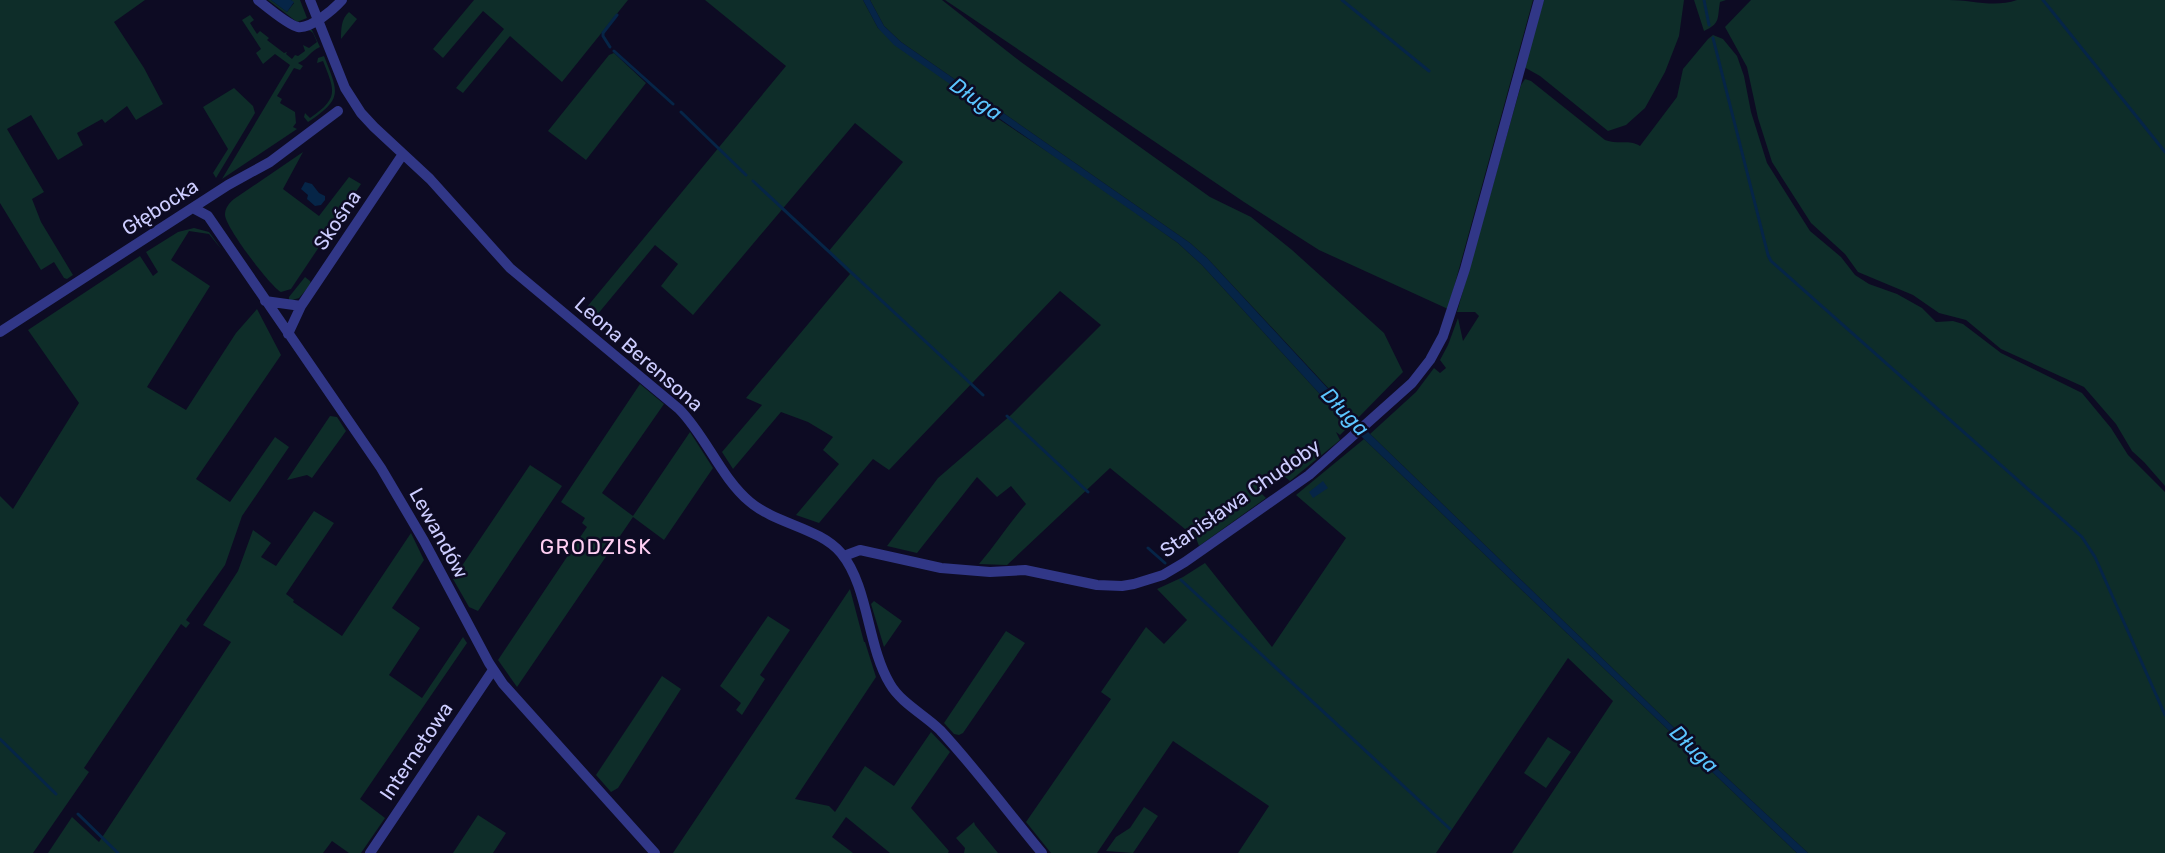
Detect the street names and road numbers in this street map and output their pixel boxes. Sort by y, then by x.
street label: Głębocka [117,174,203,240]
street label: Skośna [308,185,366,255]
street label: Leona Berensona [570,292,708,416]
street label: Stanisława Chudoby [1155,434,1325,562]
street label: Lewandów [404,483,474,583]
street label: Internetowa [374,697,458,805]

